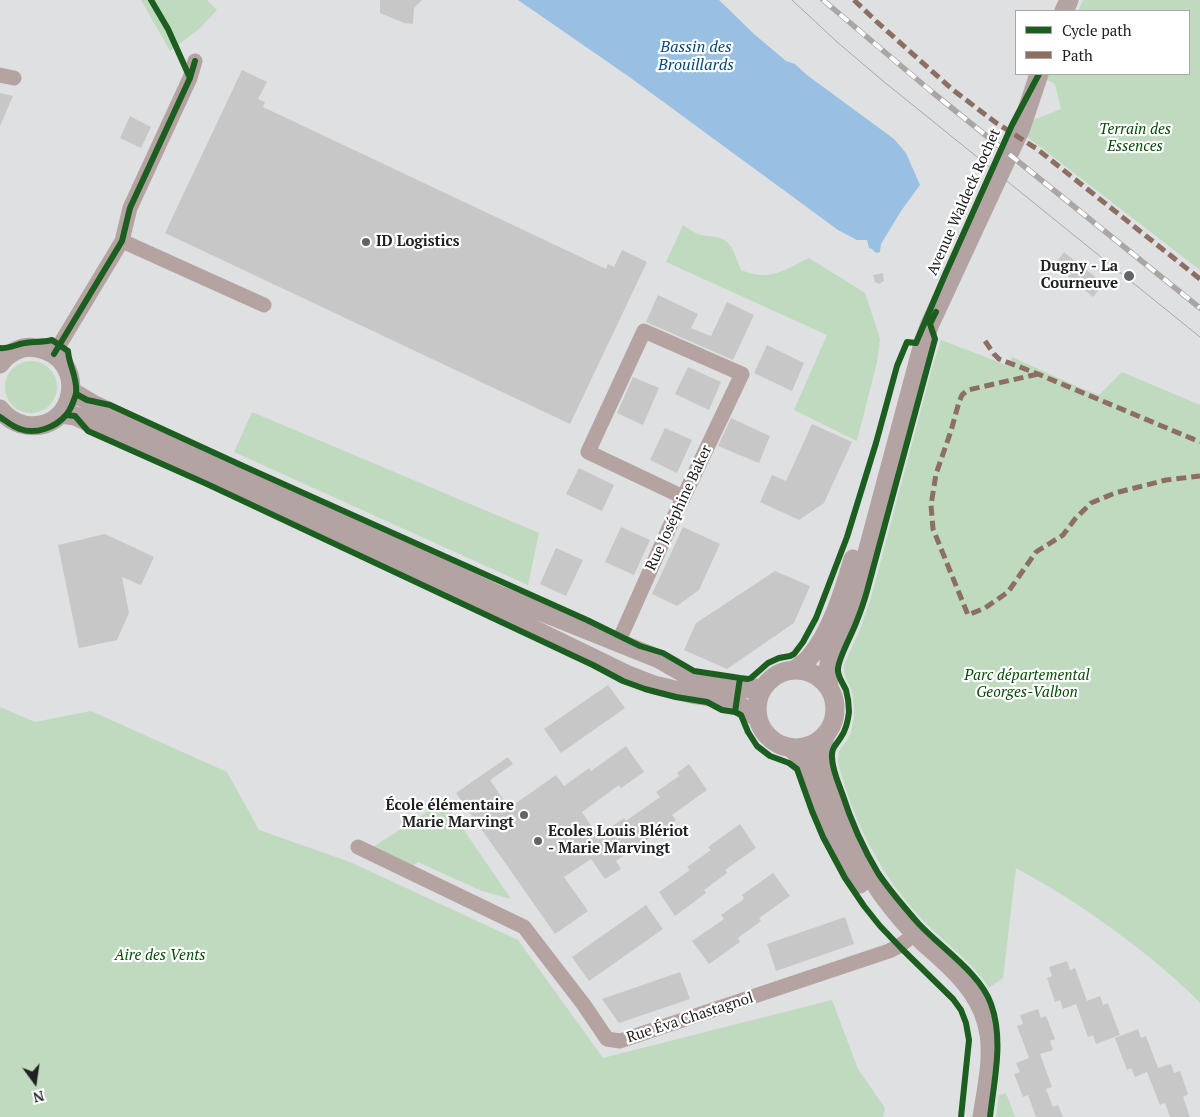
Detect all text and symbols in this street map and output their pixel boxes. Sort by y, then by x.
legend [1015,10,1190,75]
text: Cycle path [1062,20,1132,40]
water label: Bassin des Brouillards [658,37,734,75]
text: Path [1062,45,1093,65]
park label: Terrain des Essences [1099,121,1171,156]
street label: Avenue Waldeck Rochet [924,126,1004,278]
place label: ID Logistics [376,233,460,251]
marker: ID Logistics [360,236,372,248]
place label: Dugny - La Courneuve [1040,258,1118,293]
marker: Dugny - La Courneuve [1122,269,1136,283]
street label: Rue Joséphine Baker [642,442,716,574]
park label: Parc départemental Georges-Valbon [964,667,1090,702]
place label: École élémentaire Marie Marvingt [385,797,514,832]
marker: École élémentaire Marie Marvingt [518,809,530,821]
place label: Ecoles Louis Blériot - Marie Marvingt [548,823,689,858]
marker: Ecoles Louis Blériot - Marie Marvingt [532,835,544,847]
park label: Aire des Vents [114,947,206,965]
street label: Rue Éva Chastagnol [624,989,756,1047]
north arrow [10,1057,60,1107]
text: N [31,1087,46,1108]

